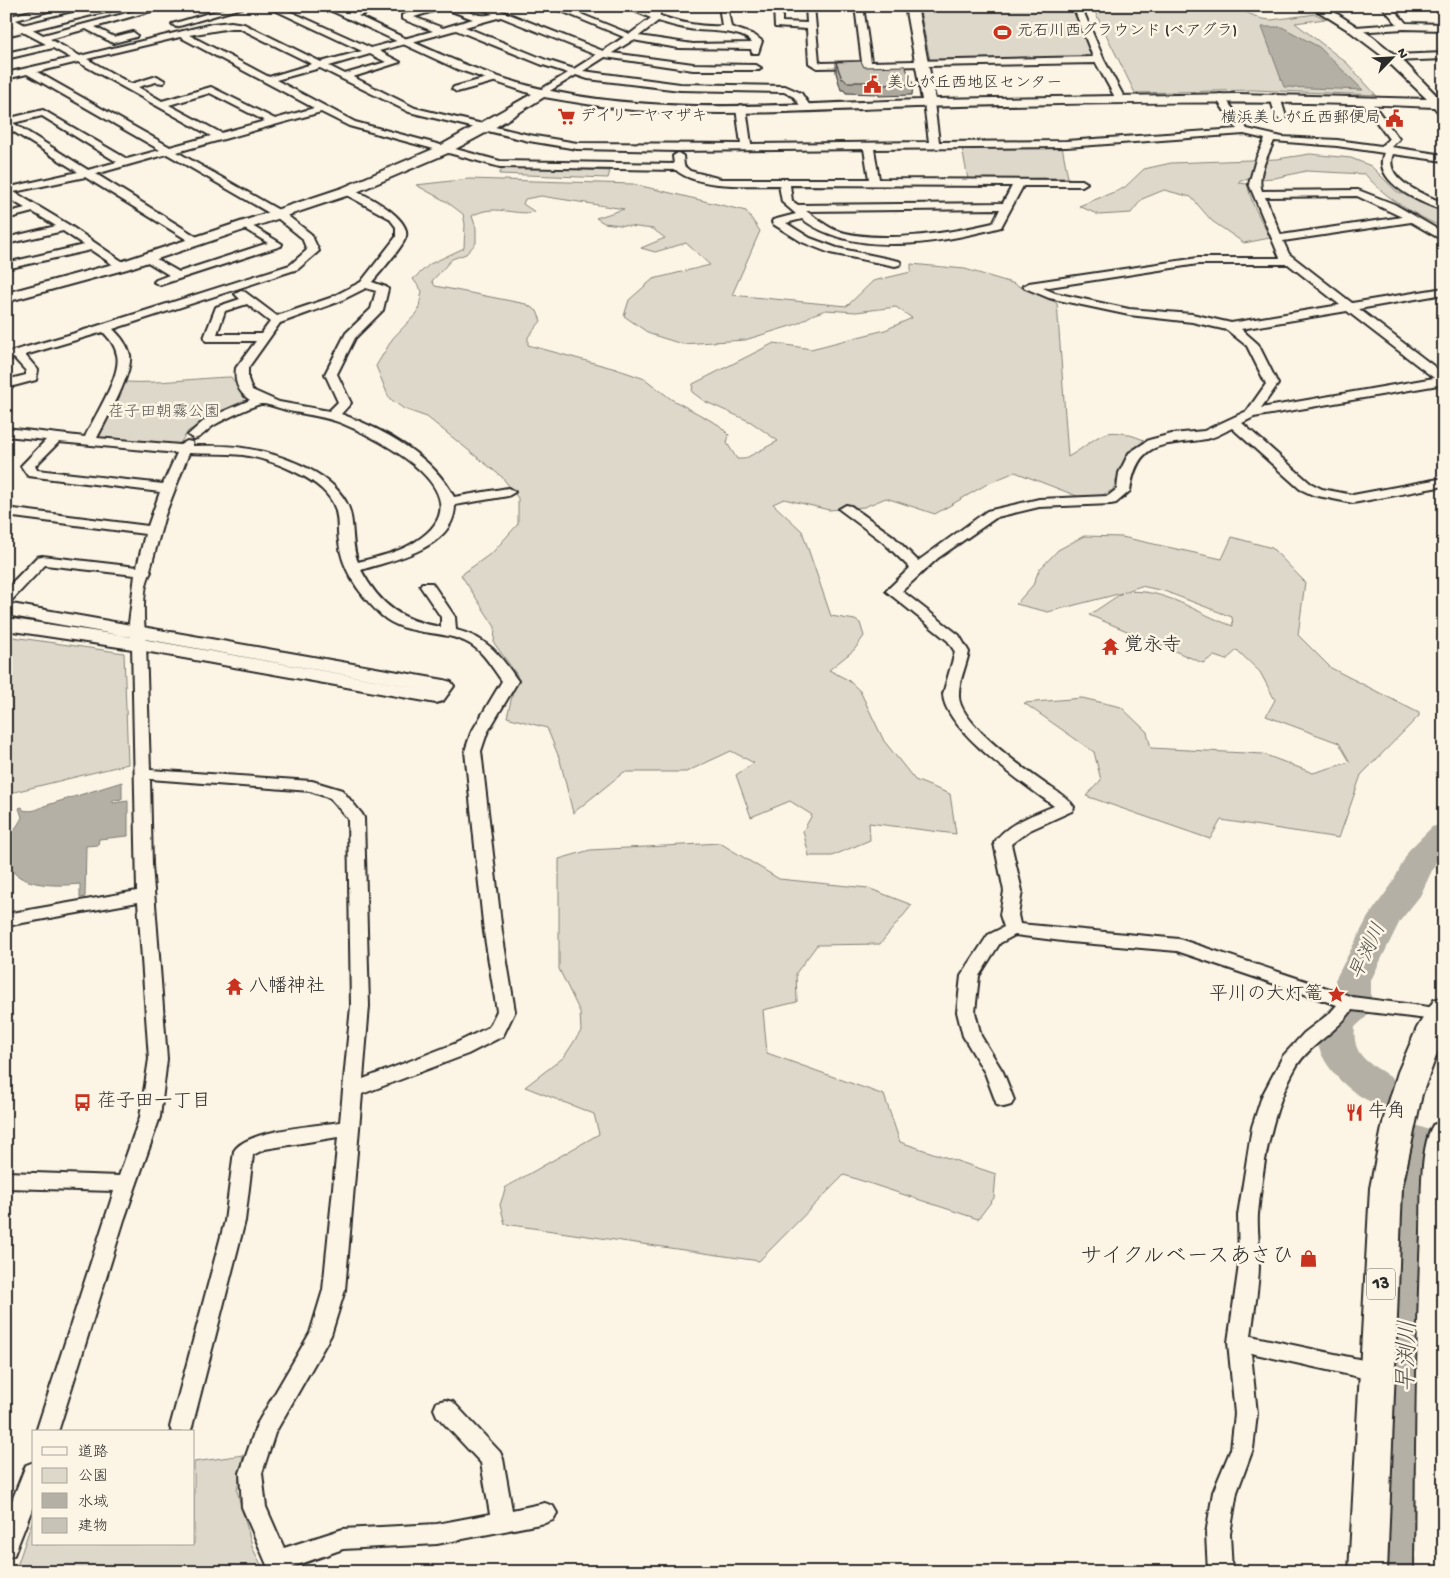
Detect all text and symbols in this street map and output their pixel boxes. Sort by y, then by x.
sports icon: 元石川西グラウンド (ベアグラ) [993,22,1013,42]
place label: 元石川西グラウンド (ベアグラ) [1017,22,1237,42]
north arrow [1368,32,1418,82]
text: N [1392,46,1411,61]
public building icon: 美しが丘西地区センター [863,74,883,94]
place label: 美しが丘西地区センター [887,74,1062,94]
supermarket icon: デイリーヤマザキ [556,107,576,127]
place label: デイリーヤマザキ [580,107,707,127]
place label: 横浜美しが丘西郵便局 [1221,109,1381,129]
public building icon: 横浜美しが丘西郵便局 [1385,109,1405,129]
park label: 荏子田朝霧公園 [108,403,220,423]
place label: 覚永寺 [1124,634,1181,658]
temple icon: 覚永寺 [1100,636,1120,656]
water label: 早渕川 [1344,919,1392,984]
place label: 八幡神社 [249,975,325,999]
temple icon: 八幡神社 [225,977,245,997]
place label: 平川の大灯篭 [1209,983,1323,1007]
place icon: 平川の大灯篭 [1327,985,1347,1005]
place label: 荏子田一丁目 [97,1090,211,1114]
bus stop icon: 荏子田一丁目 [73,1092,93,1112]
place label: 牛角 [1368,1100,1406,1124]
restaurant icon: 牛角 [1344,1102,1364,1122]
place label: サイクルベースあさひ [1080,1245,1294,1271]
shop icon: サイクルベースあさひ [1298,1248,1318,1268]
road number: 13 [1367,1268,1395,1300]
water label: 早渕川 [1392,1319,1425,1392]
legend [32,1430,195,1546]
text: 道路 [78,1444,108,1462]
text: 公園 [78,1468,108,1486]
text: 水域 [78,1493,108,1512]
text: 建物 [78,1518,108,1536]

